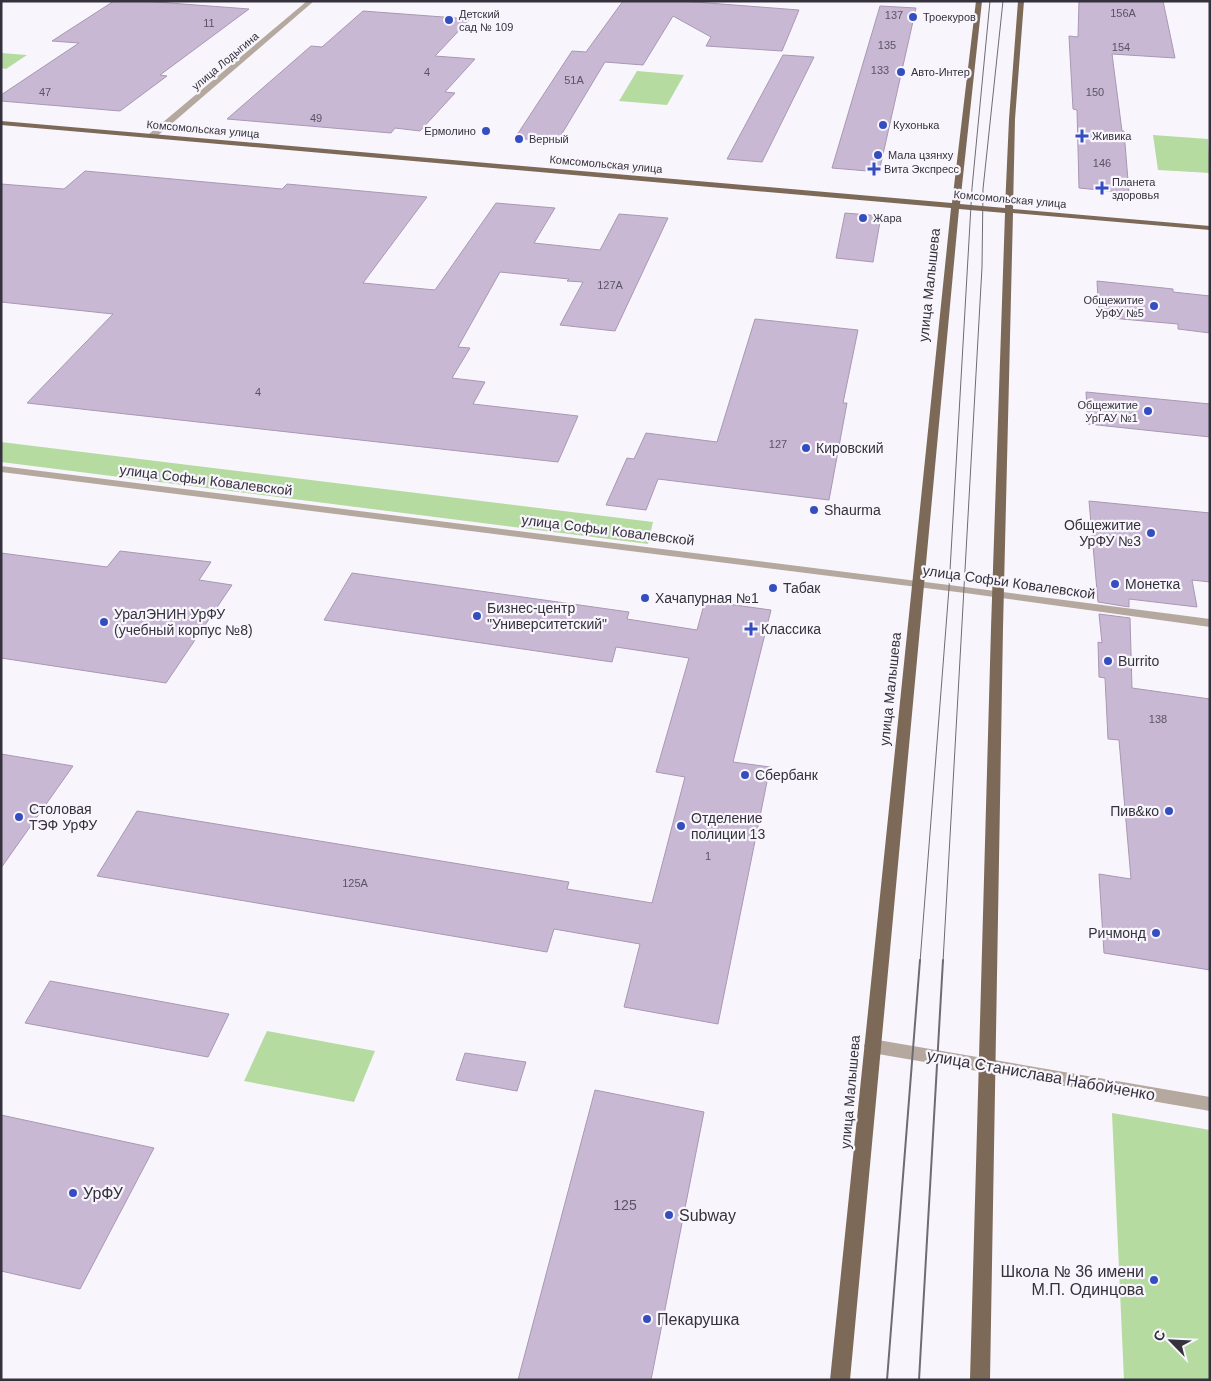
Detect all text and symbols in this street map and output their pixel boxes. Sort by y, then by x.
house number: 156А [1110,7,1137,19]
place label: Детский сад № 109 [459,8,513,33]
house number: 137 [885,9,903,21]
marker: Троекуров [907,11,919,23]
place label: Троекуров [923,11,976,23]
marker: Детский сад № 109 [443,14,455,26]
house number: 11 [203,17,215,29]
street label: улица Лодыгина [189,29,261,92]
house number: 135 [878,39,896,51]
house number: 154 [1112,41,1130,53]
house number: 133 [871,64,889,76]
house number: 4 [424,66,430,78]
marker: Авто-Интер [895,66,907,78]
place label: Авто-Интер [911,66,970,78]
house number: 51А [564,74,584,86]
house number: 47 [39,86,51,98]
house number: 150 [1086,86,1104,98]
house number: 49 [310,112,322,124]
street label: Комсомольская улица [146,118,261,140]
marker: Кухонька [877,119,889,131]
place label: Кухонька [893,119,940,131]
place label: Ермолино [424,125,476,137]
marker: Ермолино [480,125,492,137]
marker: Живика [1076,130,1088,142]
place label: Живика [1092,130,1132,142]
marker: Верный [513,133,525,145]
place label: Верный [529,133,569,145]
marker: Мала цзянху [872,149,884,161]
place label: Мала цзянху [888,149,954,161]
street label: Комсомольская улица [549,153,664,175]
house number: 146 [1093,157,1111,169]
marker: Вита Экспресс [868,163,880,175]
place label: Вита Экспресс [884,163,960,175]
place label: Планета здоровья [1112,176,1159,201]
marker: Планета здоровья [1096,182,1108,194]
street label: Комсомольская улица [953,188,1068,210]
marker: Жара [857,212,869,224]
place label: Жара [873,212,903,224]
street label: улица Малышева [915,227,943,343]
house number: 127А [597,279,624,291]
place label: Общежитие УрФУ №5 [1083,294,1144,319]
marker: Общежитие УрФУ №5 [1148,300,1160,312]
house number: 4 [255,386,261,398]
place label: Общежитие УрГАУ №1 [1077,399,1138,424]
marker: Общежитие УрГАУ №1 [1142,405,1154,417]
house number: 127 [769,438,787,450]
place label: Кировский [816,440,884,456]
marker: Кировский [800,442,812,454]
street label: улица Софьи Ковалевской [119,461,293,499]
place label: Shaurma [824,502,881,518]
marker: Shaurma [808,504,820,516]
street label: улица Софьи Ковалевской [521,511,695,549]
place label: Общежитие УрФУ №3 [1064,517,1141,549]
marker: Общежитие УрФУ №3 [1145,527,1157,539]
street label: улица Софьи Ковалевской [922,562,1096,602]
place label: Монетка [1125,576,1181,592]
marker: Монетка [1109,578,1121,590]
place label: Табак [783,580,821,596]
marker: Табак [767,582,779,594]
place label: Хачапурная №1 [655,590,759,606]
marker: Хачапурная №1 [639,592,651,604]
place label: Бизнес-центр "Университетский" [487,600,607,632]
place label: УралЭНИН УрФУ (учебный корпус №8) [114,606,253,638]
marker: Бизнес-центр "Университетский" [471,610,483,622]
marker: УралЭНИН УрФУ (учебный корпус №8) [98,616,110,628]
place label: Классика [761,621,821,637]
marker: Классика [745,623,757,635]
street label: улица Малышева [876,631,904,747]
place label: Burrito [1118,653,1159,669]
marker: Burrito [1102,655,1114,667]
house number: 138 [1149,713,1167,725]
place label: Сбербанк [755,767,819,783]
marker: Сбербанк [739,769,751,781]
place label: Столовая ТЭФ УрФУ [29,801,97,833]
place label: Пив&ко [1110,803,1159,819]
marker: Пив&ко [1163,805,1175,817]
place label: Отделение полиции 13 [691,810,765,842]
marker: Столовая ТЭФ УрФУ [13,811,25,823]
marker: Отделение полиции 13 [675,820,687,832]
house number: 1 [705,850,711,862]
house number: 125А [342,877,369,889]
place label: Ричмонд [1088,925,1146,941]
marker: Ричмонд [1150,927,1162,939]
street label: улица Малышева [837,1034,863,1150]
street label: улица Станислава Набойченко [926,1047,1156,1103]
place label: УрФУ [83,1185,124,1202]
marker: УрФУ [67,1187,79,1199]
house number: 125 [613,1197,637,1213]
place label: Subway [679,1207,736,1224]
marker: Subway [663,1209,675,1221]
place label: Школа № 36 имени М.П. Одинцова [1000,1263,1144,1298]
marker: Школа № 36 имени М.П. Одинцова [1148,1274,1160,1286]
place label: Пекарушка [657,1311,740,1328]
marker: Пекарушка [641,1313,653,1325]
north arrow [1146,1316,1196,1366]
text: С [1150,1328,1168,1344]

